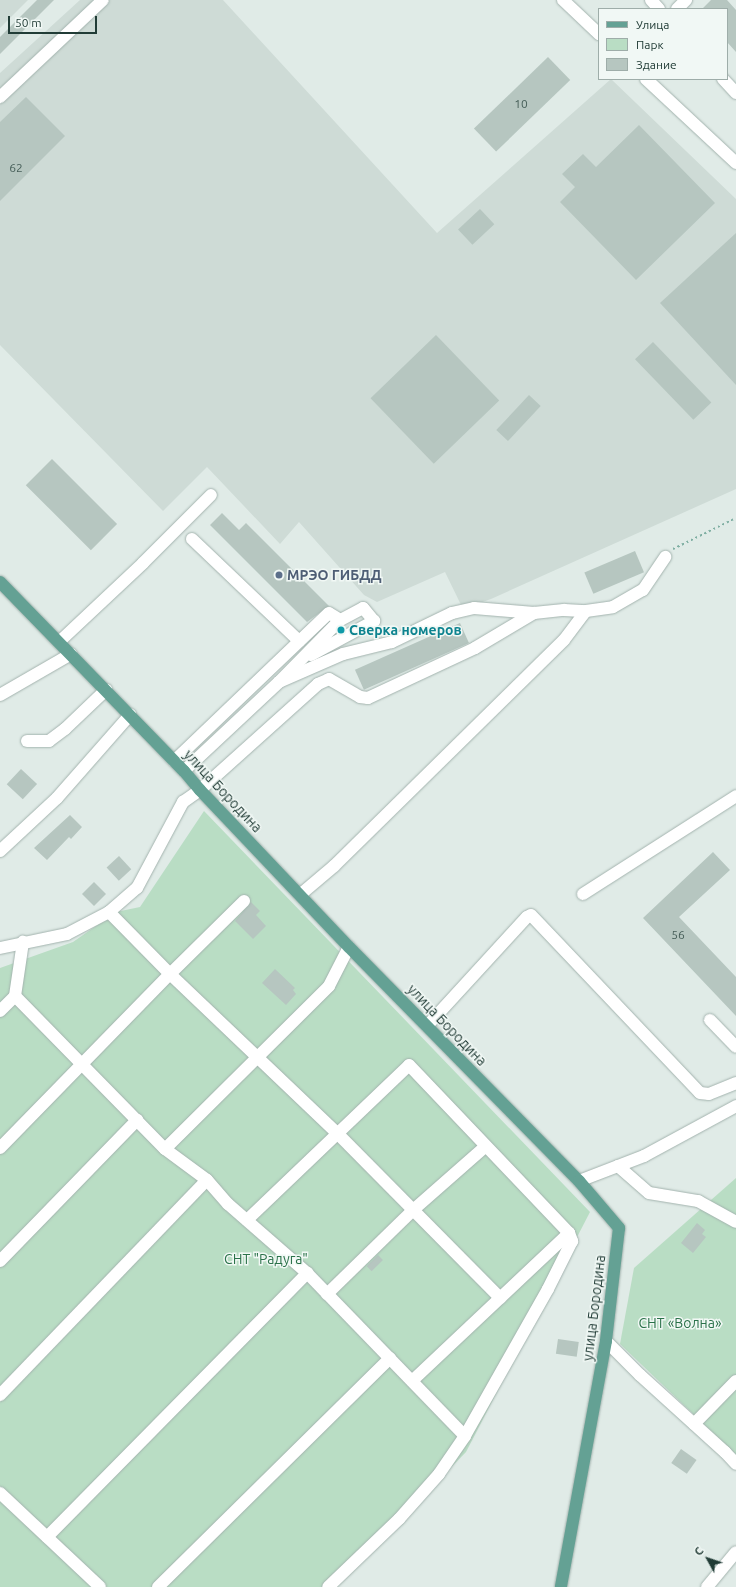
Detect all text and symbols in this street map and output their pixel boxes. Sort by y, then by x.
scale bar [10,8,99,34]
legend [598,8,728,80]
text: 50 m [15,16,42,29]
text: Улица [636,18,669,31]
text: Парк [636,38,664,51]
text: Здание [636,58,677,71]
house number: 10 [514,97,528,111]
house number: 62 [9,161,23,175]
place label: МРЭО ГИБДД [287,567,382,583]
marker: МРЭО ГИБДД [274,570,284,580]
place label: Сверка номеров [349,622,462,638]
marker: Сверка номеров [336,625,346,635]
street label: улица Бородина [181,746,265,836]
house number: 56 [671,928,685,942]
street label: улица Бородина [404,981,490,1069]
park label: СНТ "Радуга" [224,1251,308,1267]
street label: улица Бородина [579,1254,609,1362]
park label: СНТ «Волна» [638,1315,722,1331]
north arrow [688,1539,728,1579]
text: С [692,1545,706,1558]

